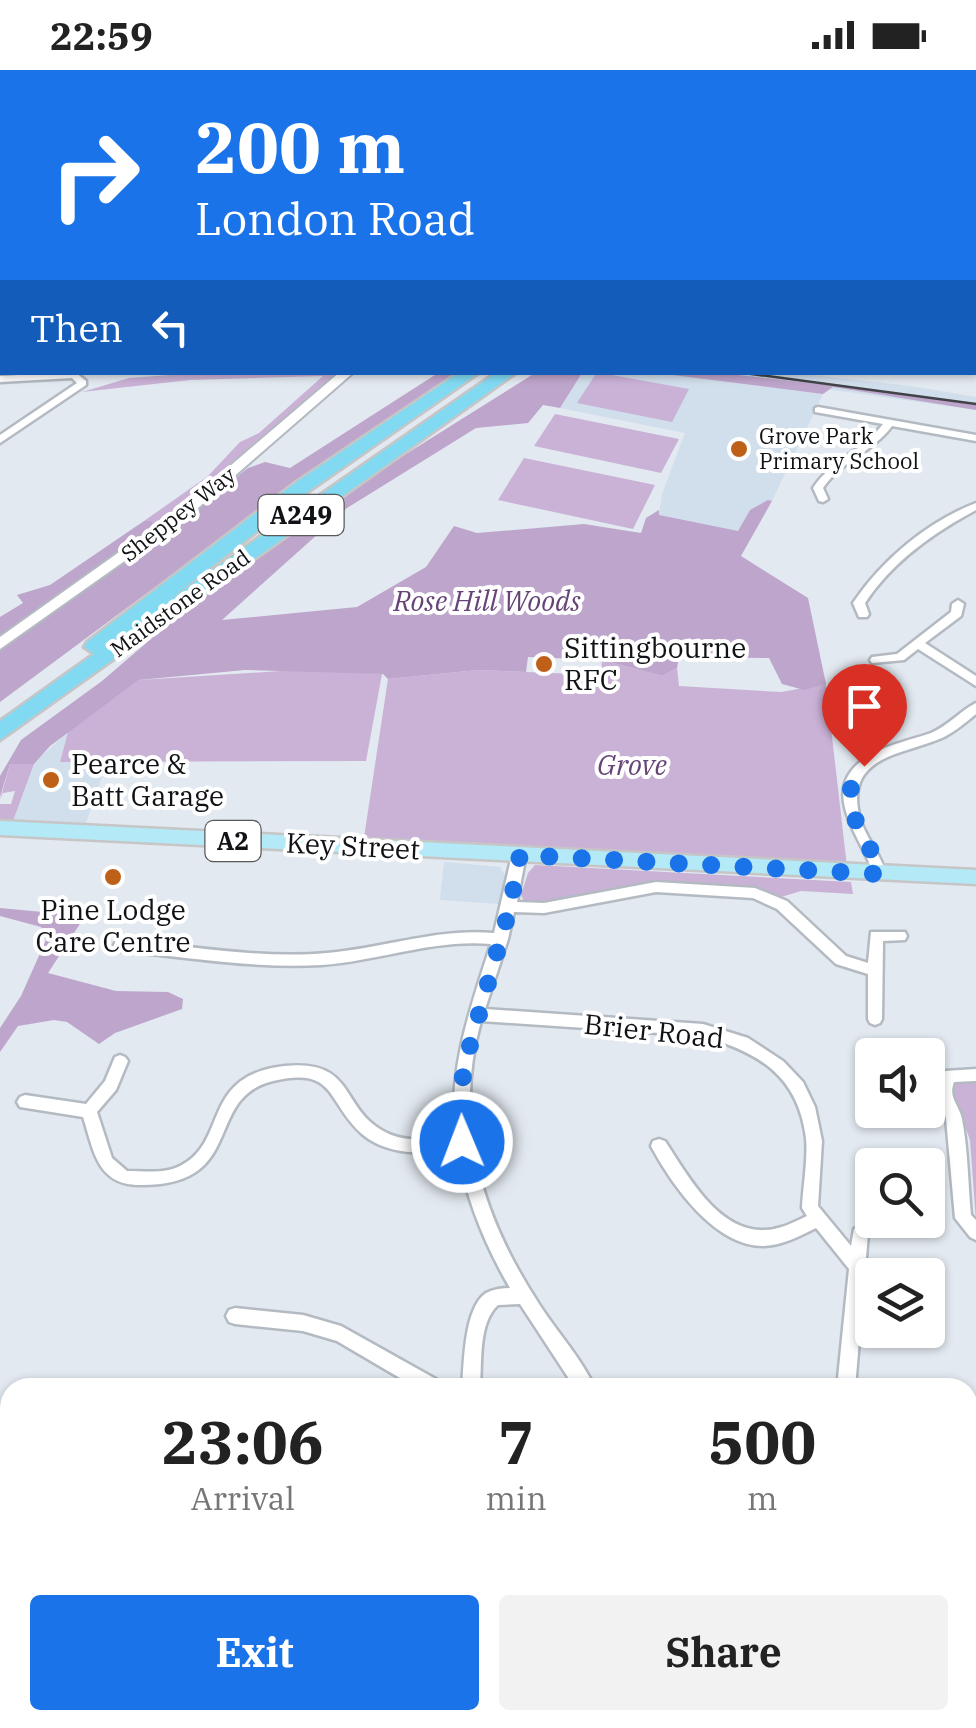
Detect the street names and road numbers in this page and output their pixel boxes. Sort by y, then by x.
street label: Sheppey Way [115,460,241,567]
road number: A249 [258,495,344,535]
street label: Maidstone Road [104,542,255,663]
road number: A2 [206,821,260,861]
street label: Key Street [285,824,421,867]
street label: Brier Road [582,1005,726,1056]

